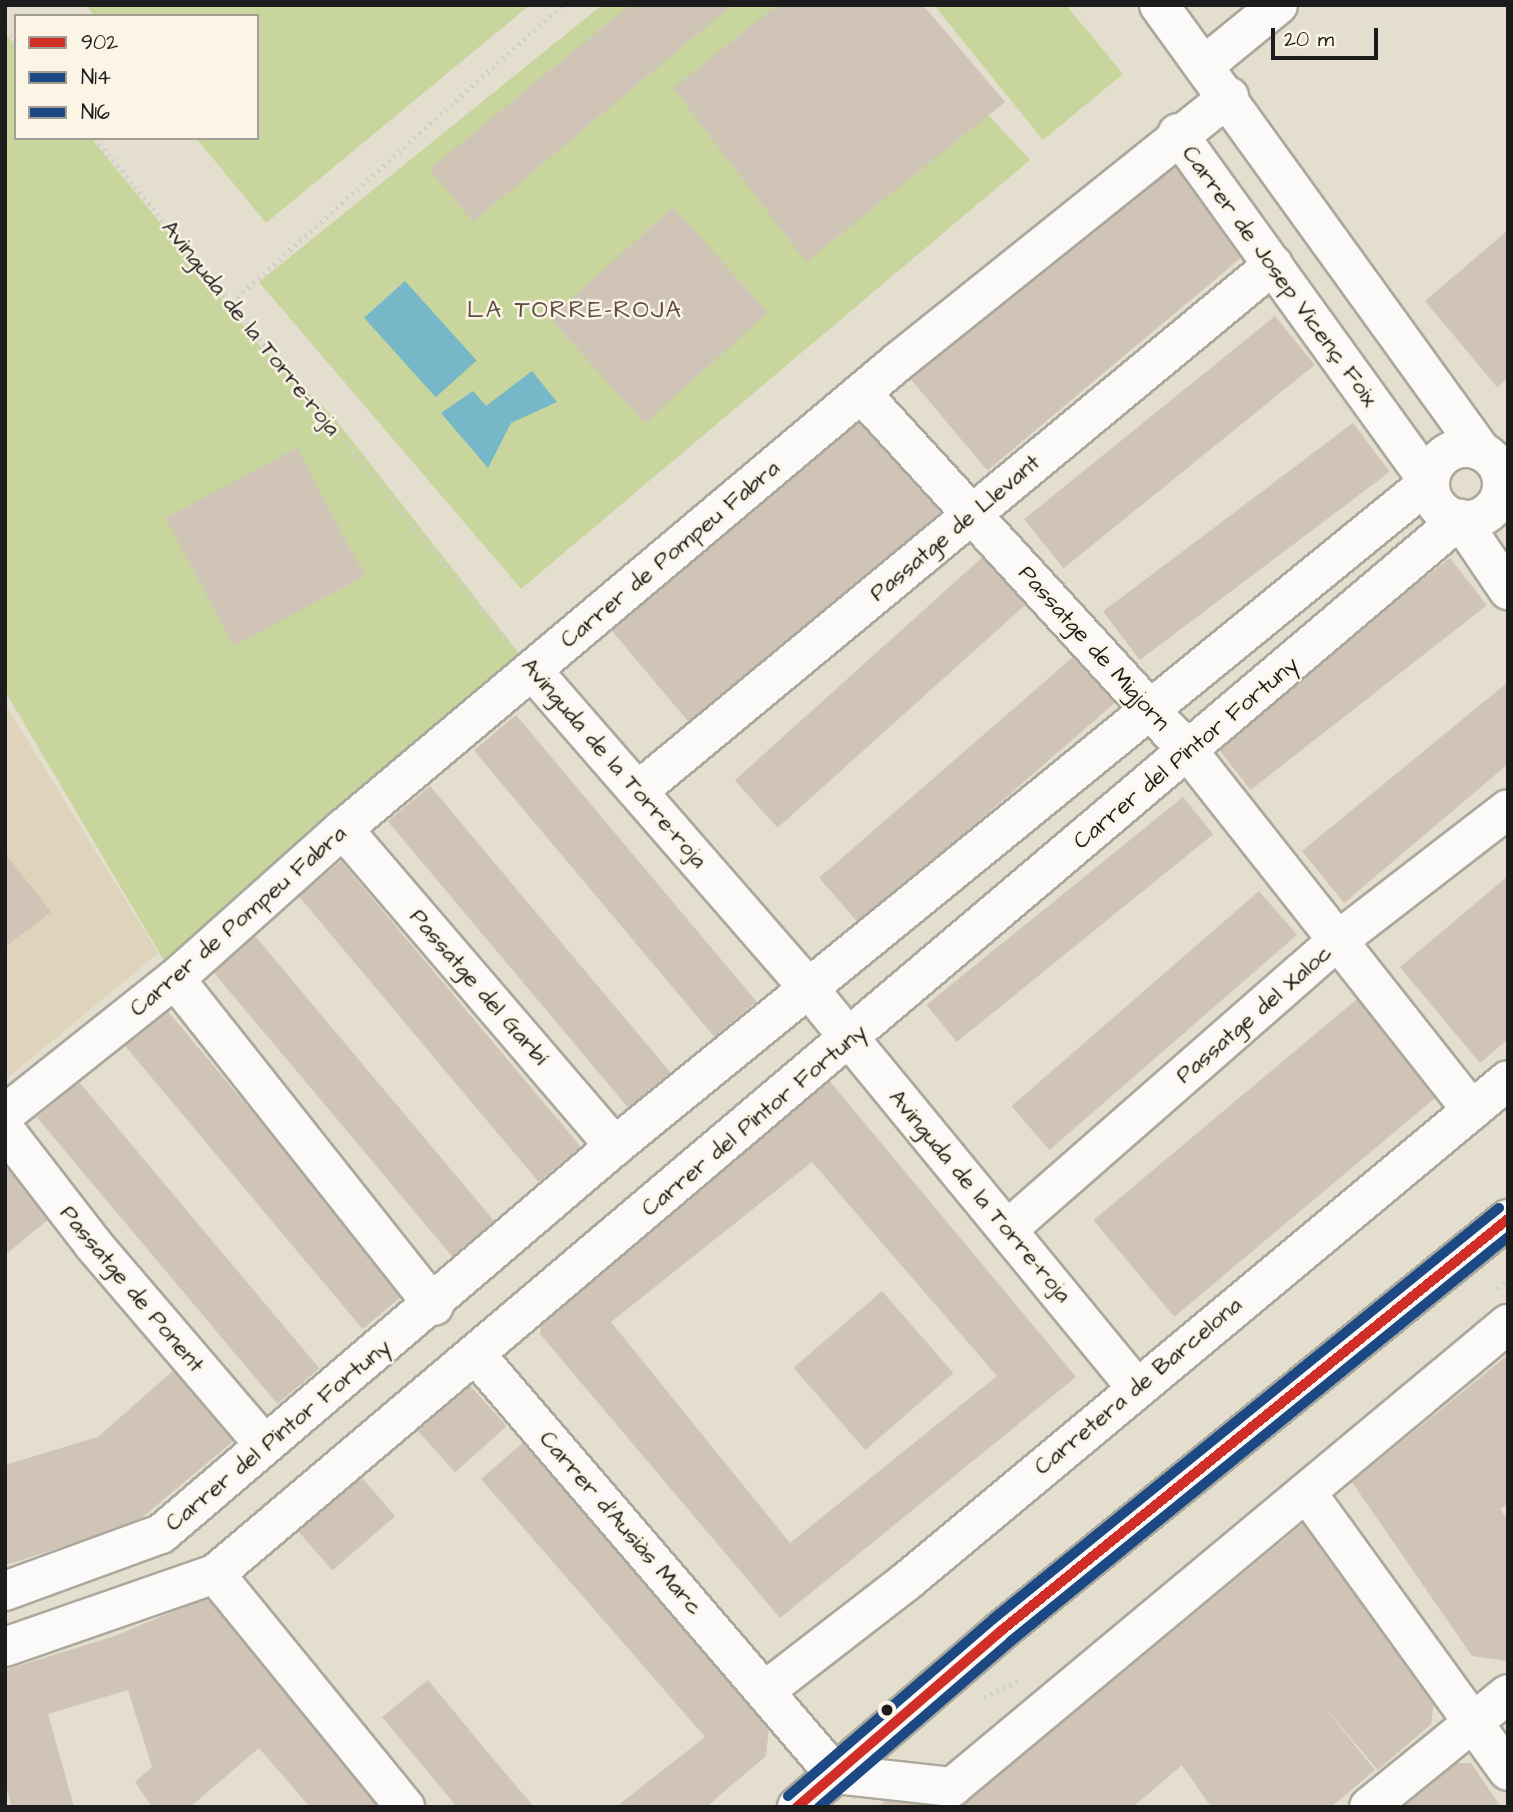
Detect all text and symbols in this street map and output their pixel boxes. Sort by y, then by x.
legend [14,14,259,140]
scale bar [1275,14,1382,58]
text: 20 m [1284,25,1334,54]
text: 902 [81,28,118,57]
text: N14 [81,63,111,92]
text: N16 [81,98,110,127]
street label: Carrer de Josep Vicenç Foix [1176,140,1384,412]
street label: Avinguda de la Torre-roja [155,215,347,441]
district label: LA TORRE-ROJA [469,297,681,325]
street label: Passatge de Llevant [864,449,1046,607]
street label: Carrer de Pompeu Fabra [555,454,785,654]
street label: Passatge de Migjorn [1012,560,1176,736]
street label: Carrer del Pintor Fortuny [1068,651,1304,855]
street label: Avinguda de la Torre-roja [515,652,713,874]
street label: Carrer de Pompeu Fabra [124,819,352,1023]
street label: Passatge del Garbí [404,903,554,1071]
street label: Passatge del Xaloc [1170,939,1338,1089]
street label: Carrer del Pintor Fortuny [636,1018,872,1222]
street label: Avinguda de la Torre-roja [883,1084,1077,1308]
street label: Passatge de Ponent [54,1200,210,1378]
street label: Carretera de Barcelona [1029,1291,1247,1481]
street label: Carrer del Pintor Fortuny [160,1333,396,1537]
street label: Carrer d'Ausiàs Marc [533,1425,709,1621]
unlabelled marker [880,1703,894,1717]

